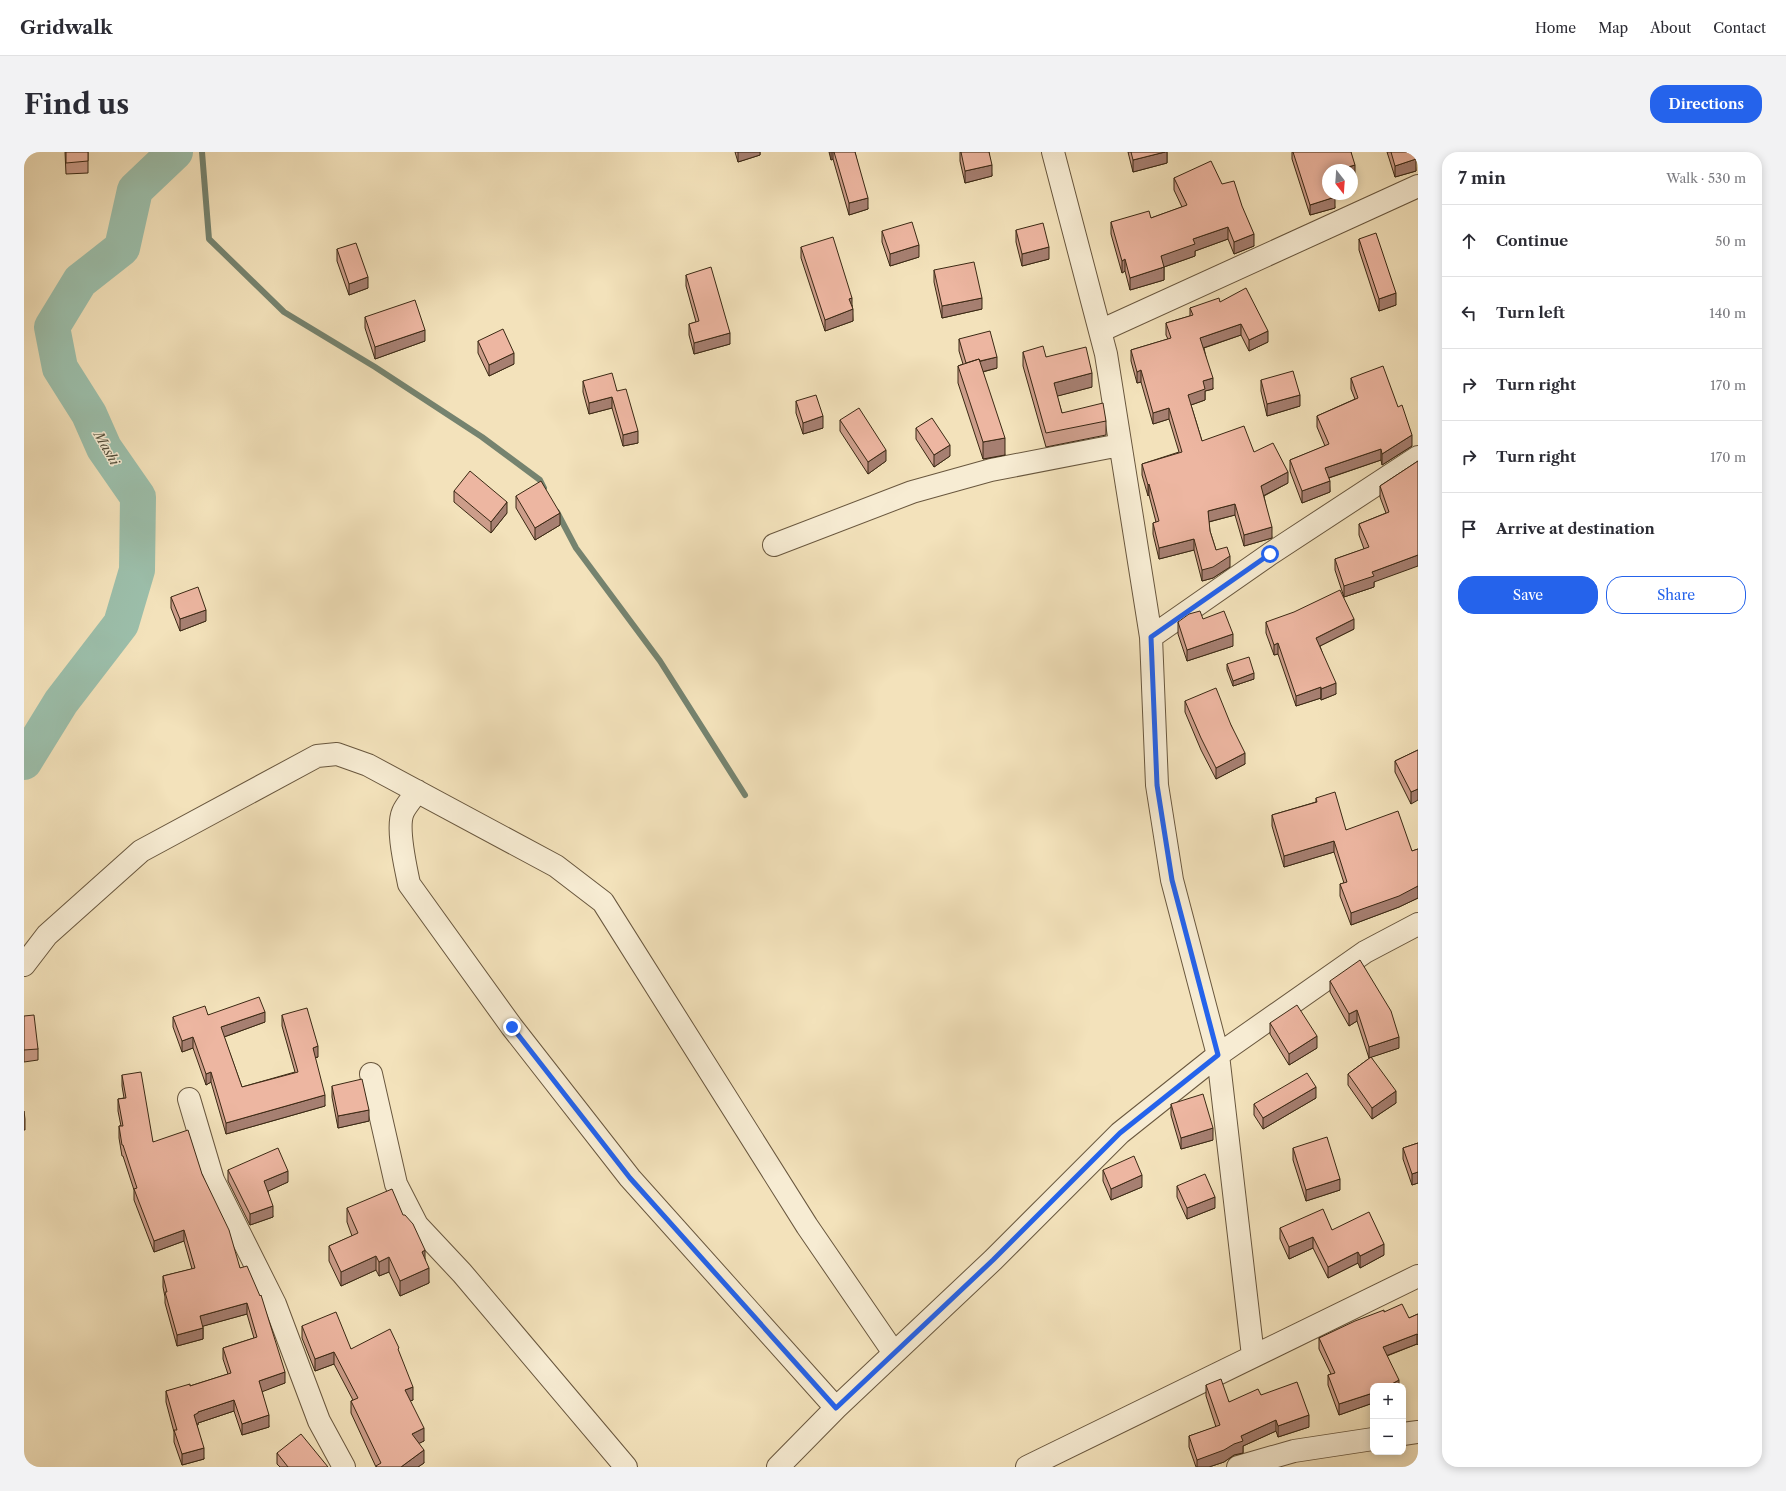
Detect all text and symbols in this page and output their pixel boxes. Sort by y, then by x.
text: Gridwalk [20,16,113,39]
text: Home [1535,19,1576,37]
text: Map [1598,19,1628,37]
text: About [1650,19,1691,37]
text: Contact [1713,19,1766,37]
button: Directions [1650,85,1762,123]
text: Find us [24,87,129,121]
north arrow [1322,164,1358,200]
text: 7 min [1458,168,1506,188]
text: Walk · 530 m [1666,170,1746,186]
icon: ahead [1458,230,1480,252]
text: Continue [1496,231,1568,250]
text: 50 m [1715,233,1746,249]
icon: left [1458,302,1480,324]
text: Turn left [1496,303,1565,322]
text: 140 m [1709,305,1746,321]
icon: right [1458,374,1480,396]
text: Turn right [1496,375,1576,394]
text: 170 m [1710,377,1746,393]
water label: Mashi [90,426,124,469]
icon: right [1458,446,1480,468]
text: Turn right [1496,447,1576,466]
text: 170 m [1710,449,1746,465]
icon: arrive [1458,518,1480,540]
text: Arrive at destination [1496,519,1655,538]
route start [1261,545,1279,563]
button: Save [1458,576,1598,614]
button: Share [1606,576,1746,614]
route end [503,1018,521,1036]
map controls [1370,1383,1406,1455]
button: + [1370,1383,1406,1419]
button: − [1370,1419,1406,1455]

